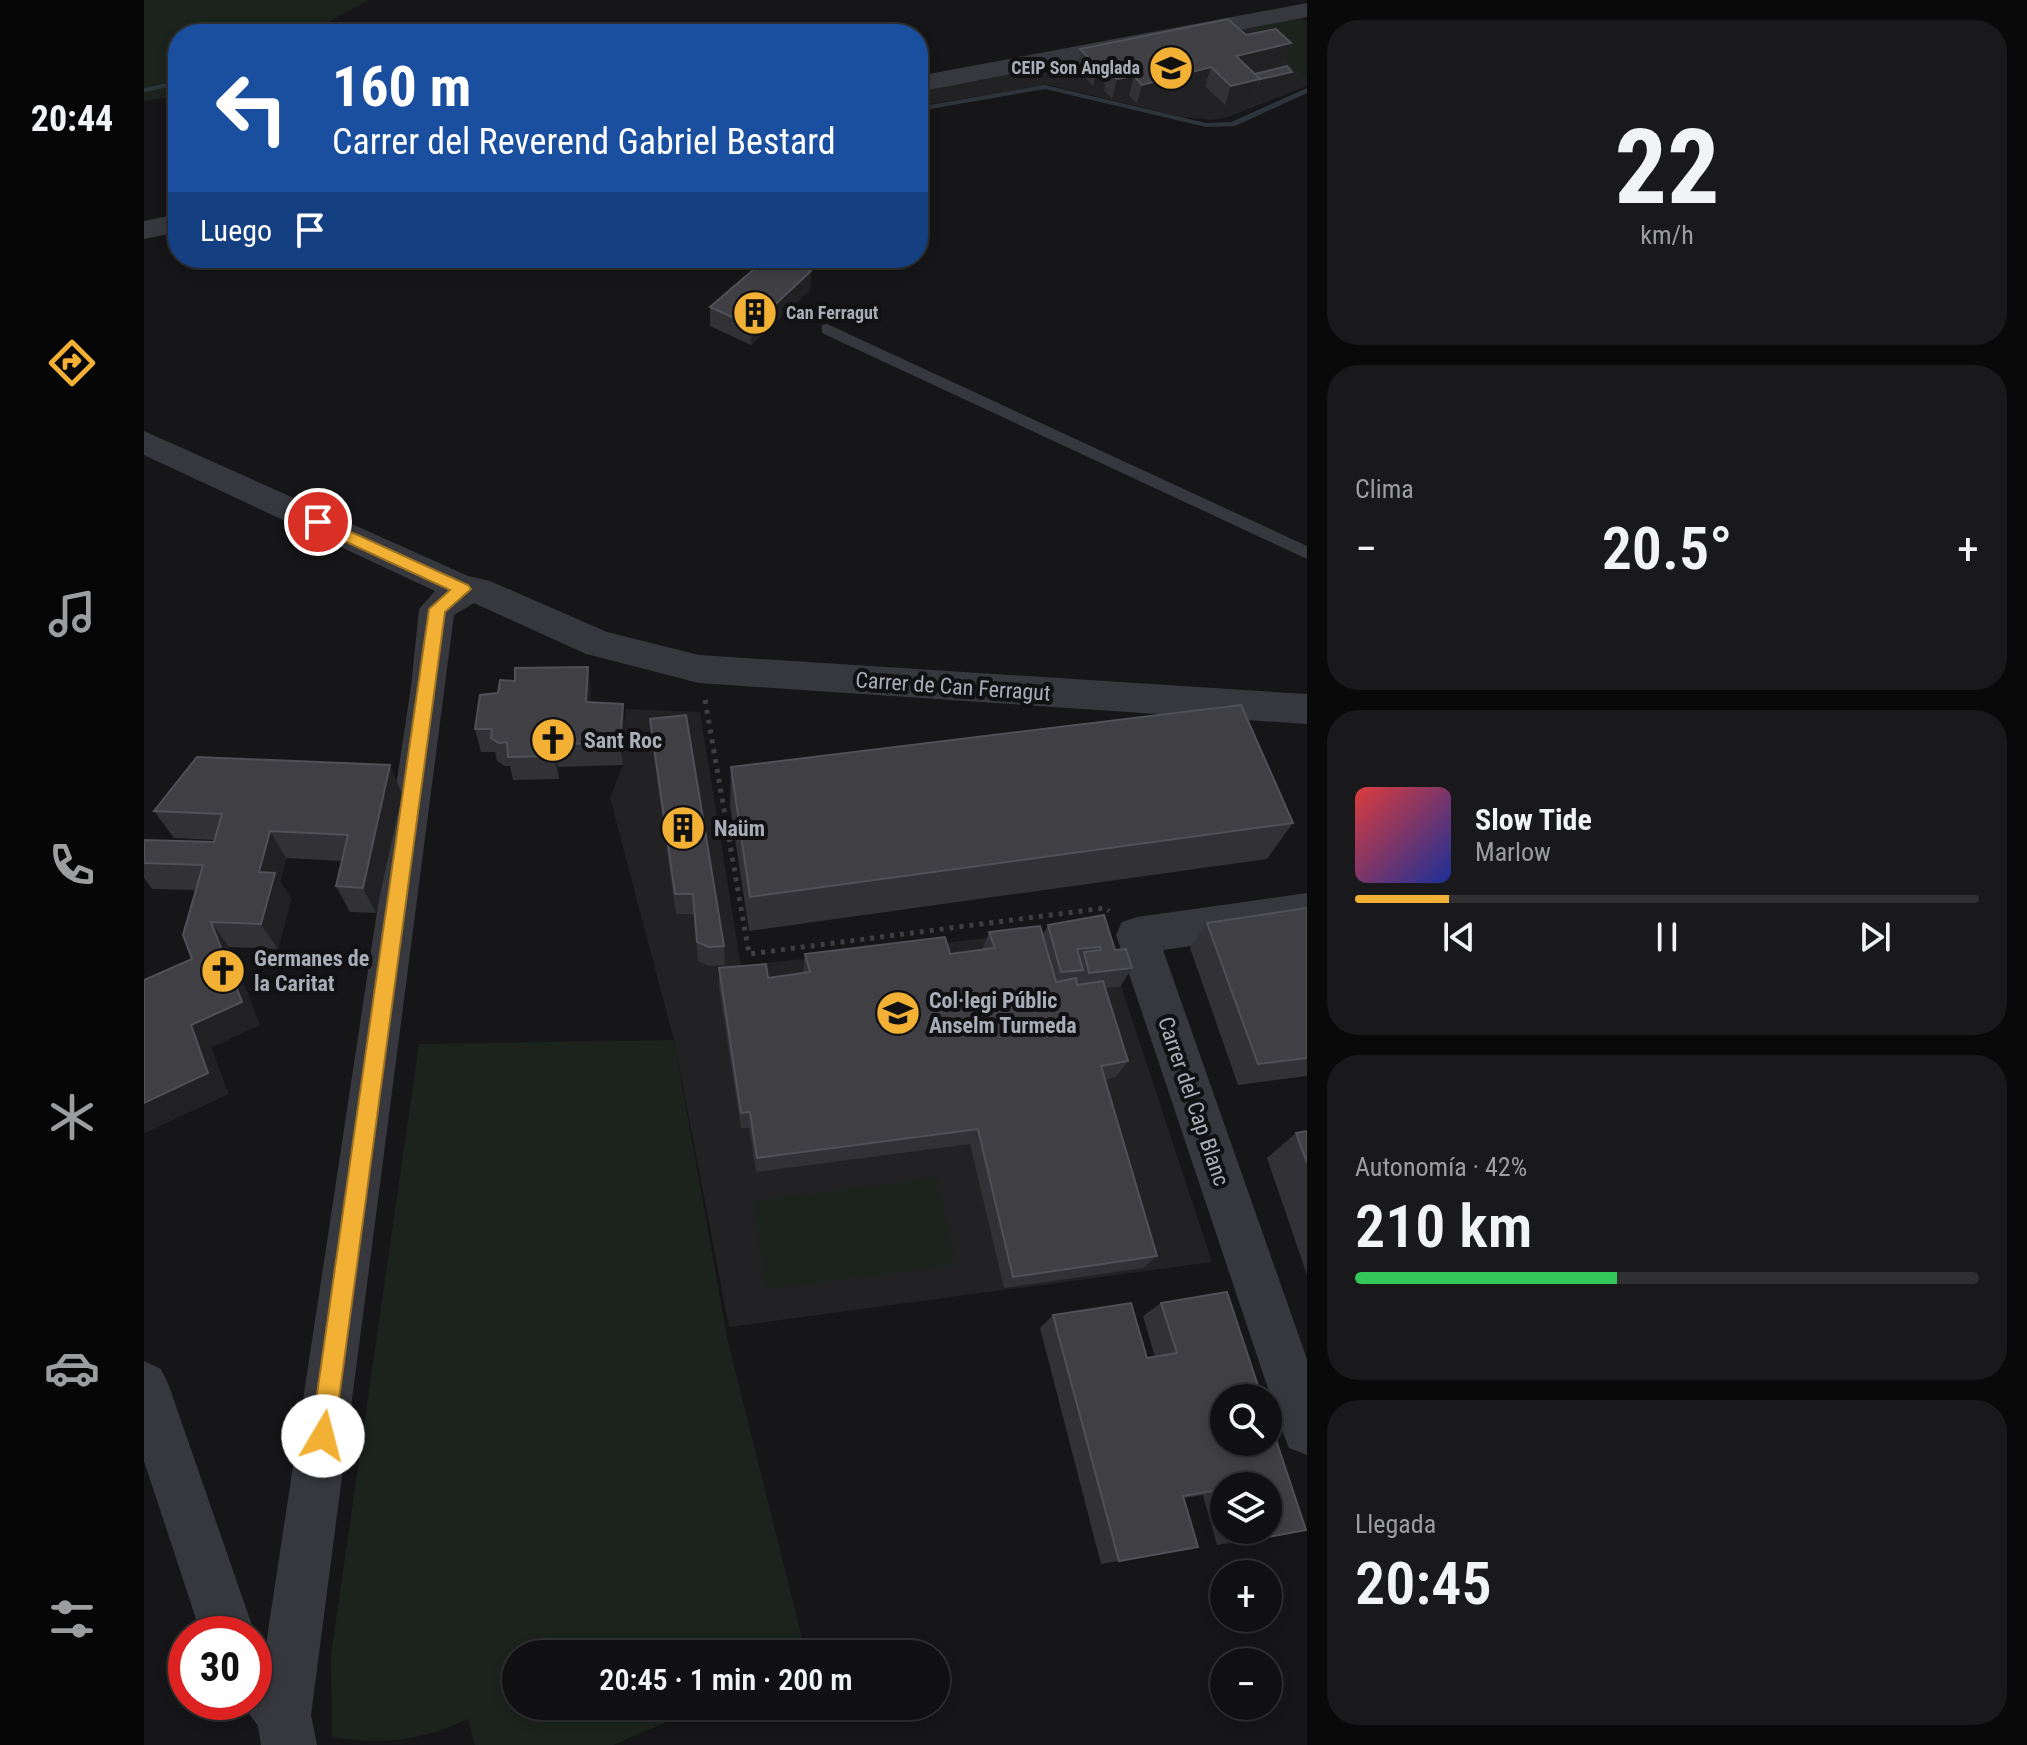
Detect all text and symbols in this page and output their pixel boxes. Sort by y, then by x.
school or university icon: CEIP Son Anglada [1147,44,1195,92]
text: 160 m [332,54,471,120]
icon: left [200,56,304,160]
place label: CEIP Son Anglada [1011,57,1140,78]
text: 20:44 [31,98,113,140]
text: 22 [1614,107,1720,228]
text: Carrer del Reverend Gabriel Bestard [332,121,836,163]
icon: arrive [288,208,332,252]
text: Luego [200,213,272,248]
text: km/h [1640,220,1694,250]
building icon: Can Ferragut [731,289,779,337]
place label: Can Ferragut [786,302,879,323]
icon: directions [44,335,100,391]
text: Clima [1355,474,1414,504]
pin [284,488,352,556]
icon: arrive [296,500,340,544]
text: 20.5° [1602,513,1732,584]
text: − [1355,523,1377,575]
text: + [1957,523,1979,575]
icon: music [44,586,100,642]
street label: Carrer de Can Ferragut [855,667,1051,706]
church icon: Sant Roc [529,716,577,764]
place label: Sant Roc [584,728,662,753]
text: Slow Tide [1475,802,1592,837]
building icon: Naüm [659,804,707,852]
place label: Naüm [714,816,765,841]
icon: phone [44,837,100,893]
text: Marlow [1475,837,1551,867]
icon: previous [1437,915,1481,959]
icon: pause [1645,915,1689,959]
icon: next [1853,915,1897,959]
place label: Germanes de la Caritat [254,946,369,996]
church icon: Germanes de la Caritat [199,947,247,995]
place label: Col·legi Públic Anselm Turmeda [929,988,1077,1038]
school or university icon: Col·legi Públic Anselm Turmeda [874,989,922,1037]
street label: Carrer del Cap Blanc [1153,1013,1234,1189]
icon: climate [44,1089,100,1145]
text: Autonomía · 42% [1355,1152,1527,1182]
text: 210 km [1355,1191,1532,1262]
icon: car [44,1340,100,1396]
map controls [1210,1384,1282,1720]
button: search [1210,1384,1282,1456]
position arrow [281,1394,365,1478]
button: layers [1210,1472,1282,1544]
text: Llegada [1355,1509,1436,1539]
text: 20:45 [1355,1548,1492,1619]
button: + [1210,1560,1282,1632]
icon: filters [44,1591,100,1647]
speed limit sign: 30 [168,1616,272,1720]
button: − [1210,1648,1282,1720]
text: 20:45 · 1 min · 200 m [599,1662,853,1697]

